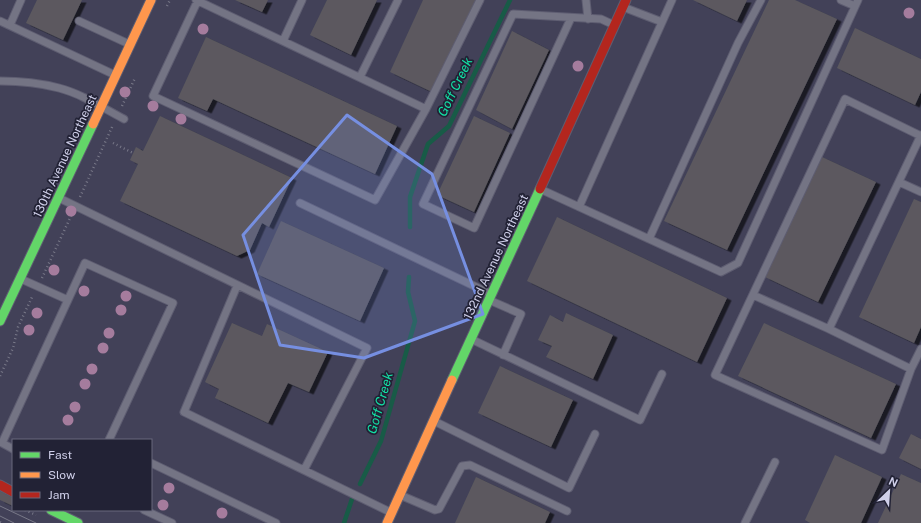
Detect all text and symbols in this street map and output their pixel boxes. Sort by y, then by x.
water label: Goff Creek [434,55,476,119]
street label: 130th Avenue Northeast [30,92,100,220]
street label: 132nd Avenue Northeast [461,192,531,322]
water label: Goff Creek [364,370,396,436]
legend [12,439,152,511]
text: Fast [48,448,73,462]
text: Slow [48,468,76,482]
north arrow [869,471,909,511]
text: N [887,475,900,489]
text: Jam [48,488,70,502]

